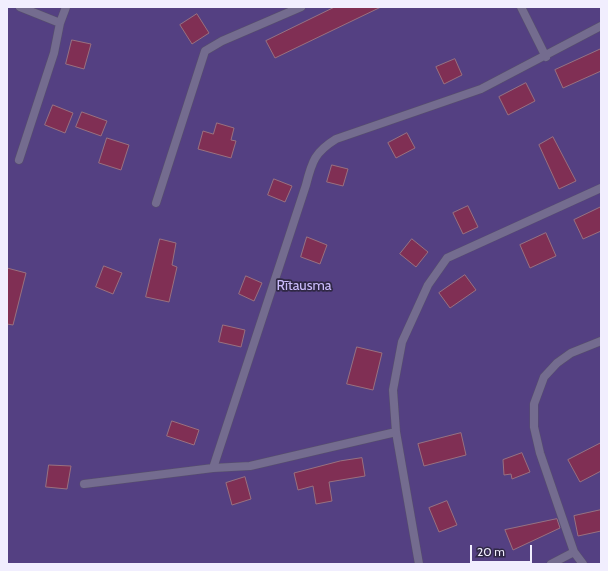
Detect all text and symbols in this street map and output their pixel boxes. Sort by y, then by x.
park label: Rītausma [277,278,331,294]
scale bar [472,537,534,563]
text: 20 m [477,544,505,559]

